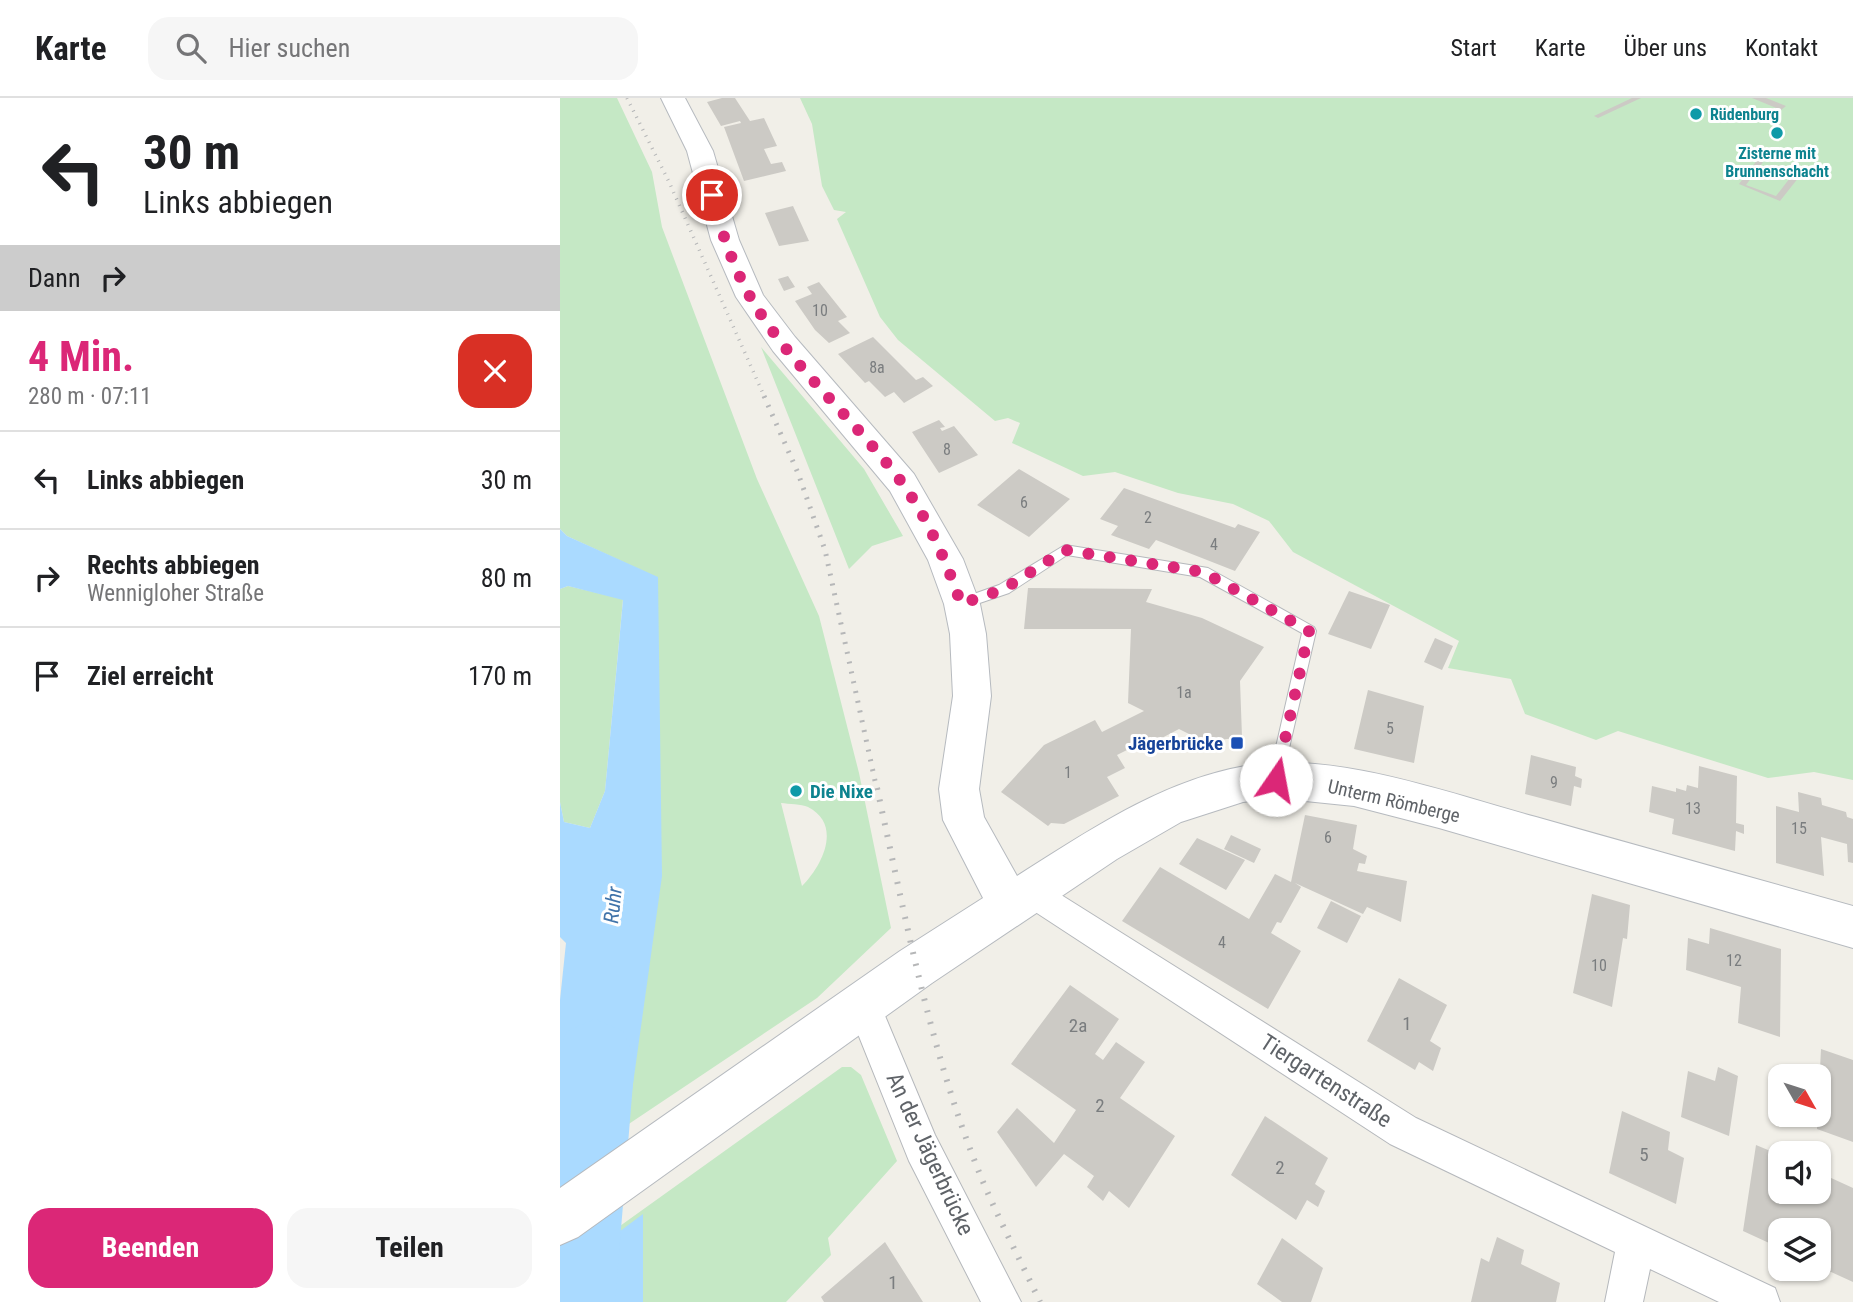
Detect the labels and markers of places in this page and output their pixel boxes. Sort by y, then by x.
place label: Rüdenburg [1710,105,1779,124]
marker: Rüdenburg [1688,106,1704,122]
marker: Zisterne mit Brunnenschacht [1769,125,1785,141]
place label: Zisterne mit Brunnenschacht [1725,144,1829,181]
pin [682,165,742,225]
place label: Jägerbrücke [1128,732,1223,755]
marker: Jägerbrücke [1229,735,1245,751]
place label: Die Nixe [810,780,873,803]
marker: Die Nixe [788,783,804,799]

